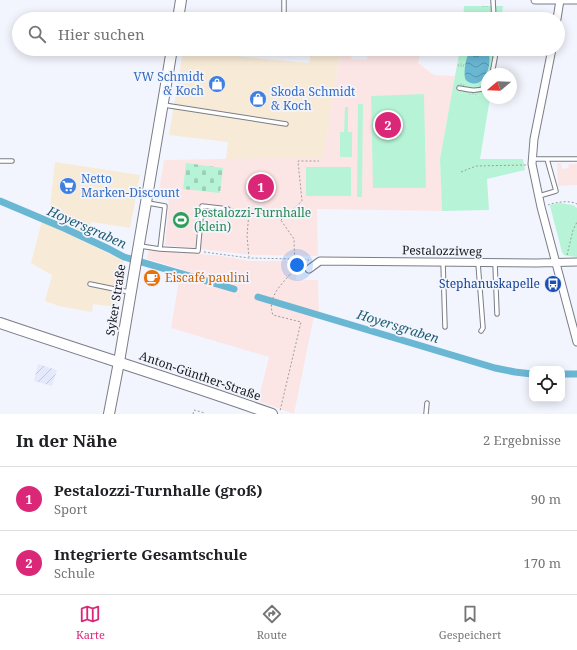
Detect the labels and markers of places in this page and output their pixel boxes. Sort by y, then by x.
place label: VW Schmidt & Koch [133,68,204,99]
shop icon: VW Schmidt & Koch [207,74,227,94]
place label: Skoda Schmidt & Koch [271,83,355,114]
shop icon: Skoda Schmidt & Koch [248,89,268,109]
pin: 2 [375,110,401,140]
place label: Netto Marken-Discount [81,170,180,201]
pin: 1 [248,172,274,202]
supermarket icon: Netto Marken-Discount [58,176,78,196]
place label: Pestalozzi-Turnhalle (klein) [194,204,311,235]
sports icon: Pestalozzi-Turnhalle (klein) [171,210,191,230]
cafe icon: Eiscafé paulini [142,268,162,288]
place label: Eiscafé paulini [165,269,249,286]
bus stop icon: Stephanuskapelle [543,274,563,294]
place label: Stephanuskapelle [439,275,540,292]

